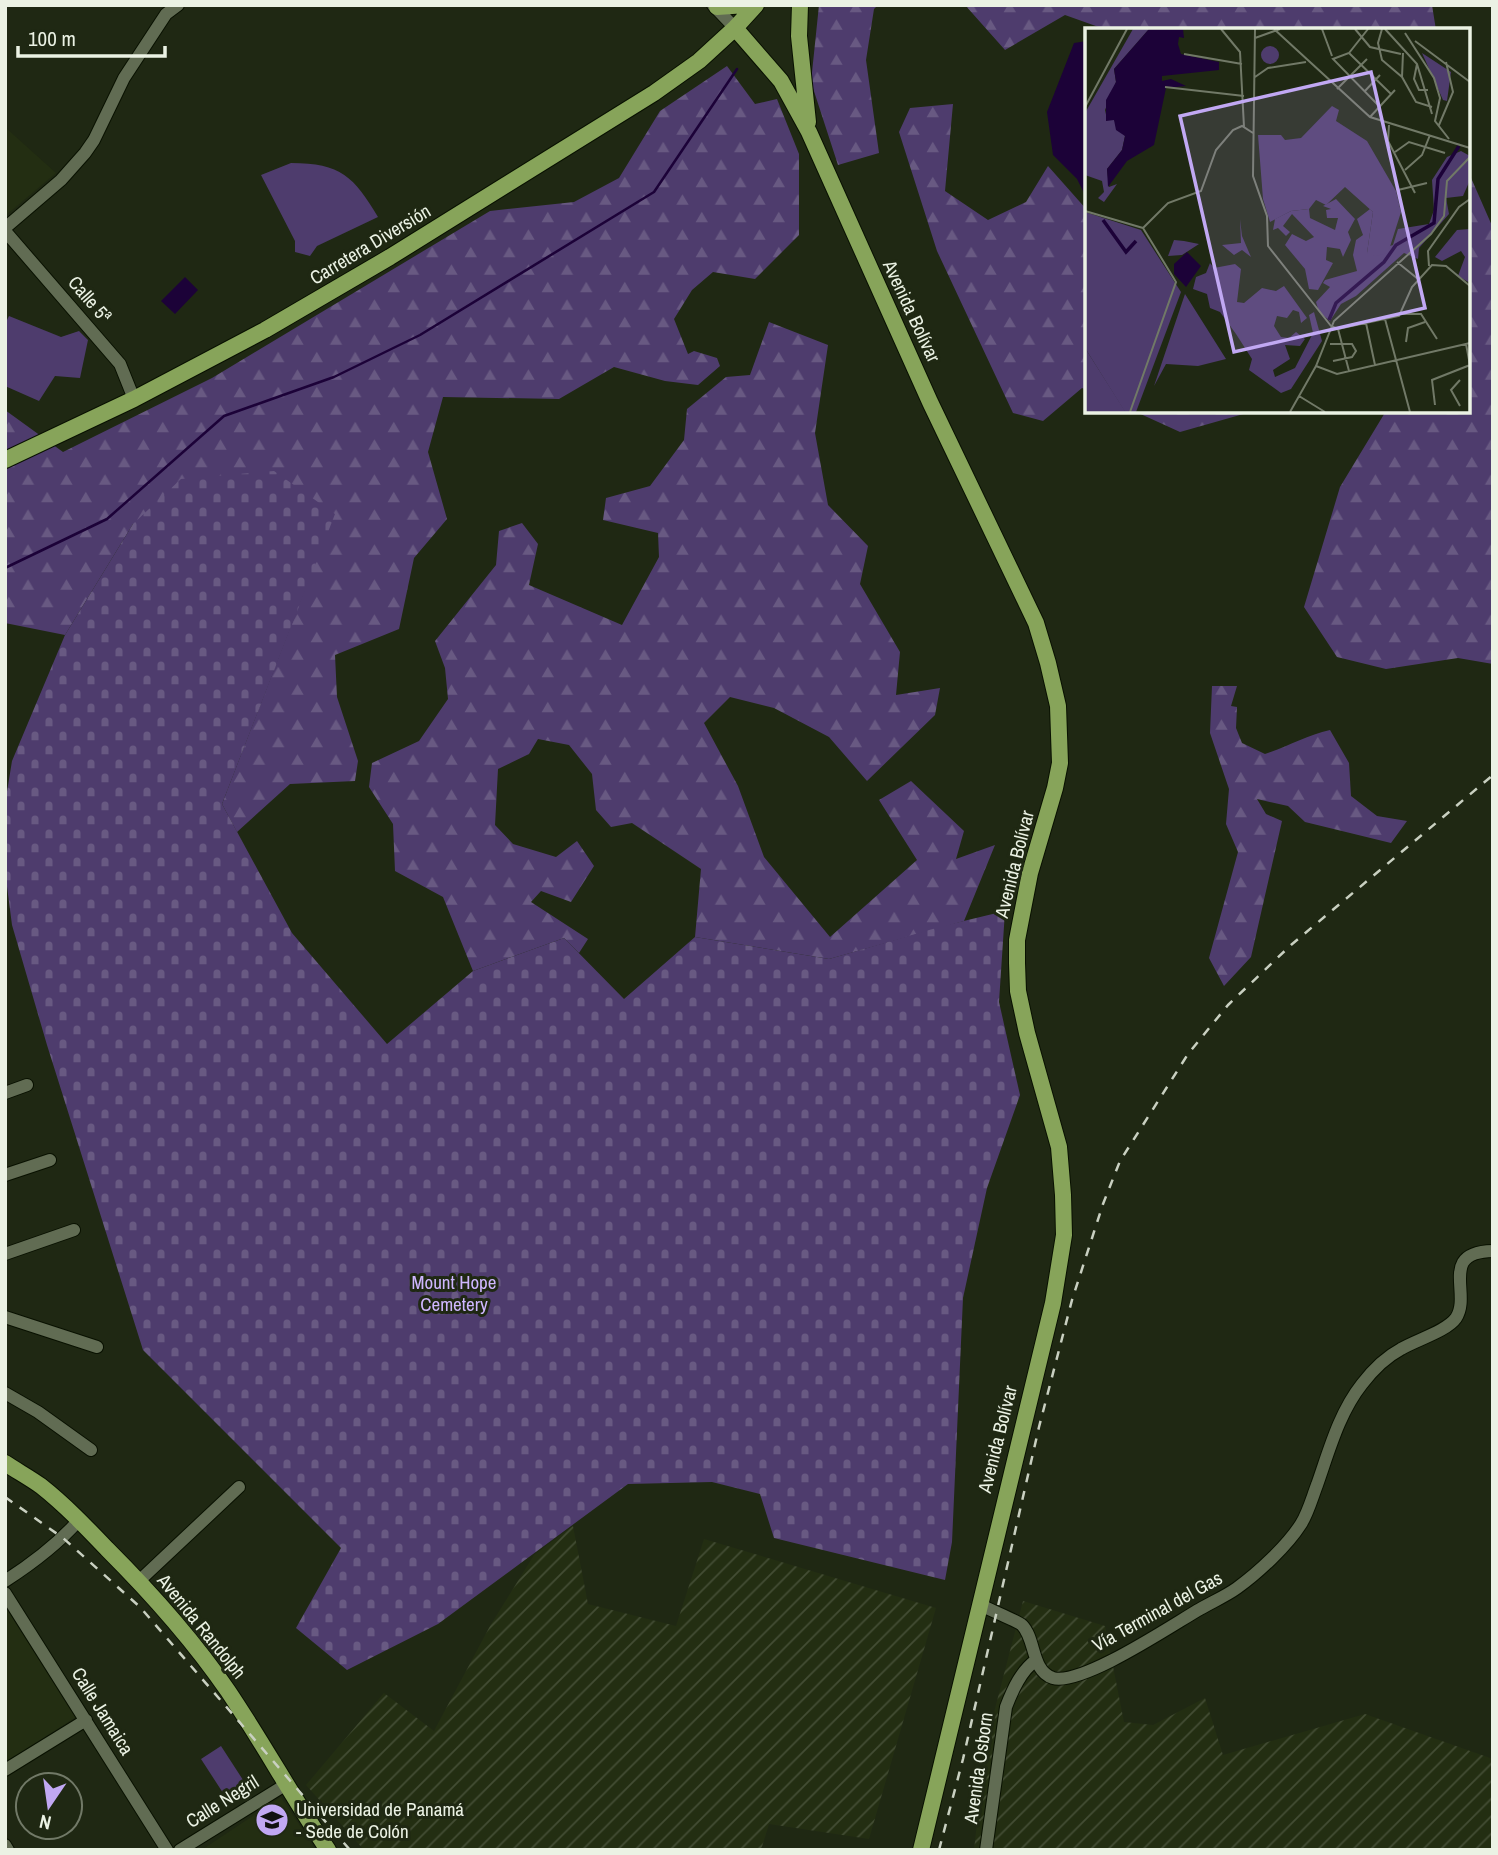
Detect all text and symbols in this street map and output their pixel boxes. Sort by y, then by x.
scale bar [18,14,164,58]
text: 100 m [28,24,76,53]
inset map [1085,28,1470,413]
street label: Carretera Diversión [305,198,435,290]
street label: Avenida Bolívar [877,255,947,367]
street label: Calle 5ª [62,270,118,328]
street label: Avenida Bolívar [988,807,1040,921]
park label: Mount Hope Cemetery [412,1269,496,1317]
street label: Avenida Bolívar [971,1382,1023,1496]
street label: Vía Terminal del Gas [1087,1564,1227,1658]
street label: Avenida Randolph [151,1567,252,1684]
street label: Calle Jamaica [66,1662,140,1760]
street label: Avenida Osborn [957,1711,999,1826]
street label: Calle Negril [181,1768,263,1834]
north arrow [14,1771,84,1841]
place label: Universidad de Panamá - Sede de Colón [296,1796,464,1844]
school or university icon: Universidad de Panamá - Sede de Colón [253,1801,291,1839]
text: N [37,1809,54,1836]

